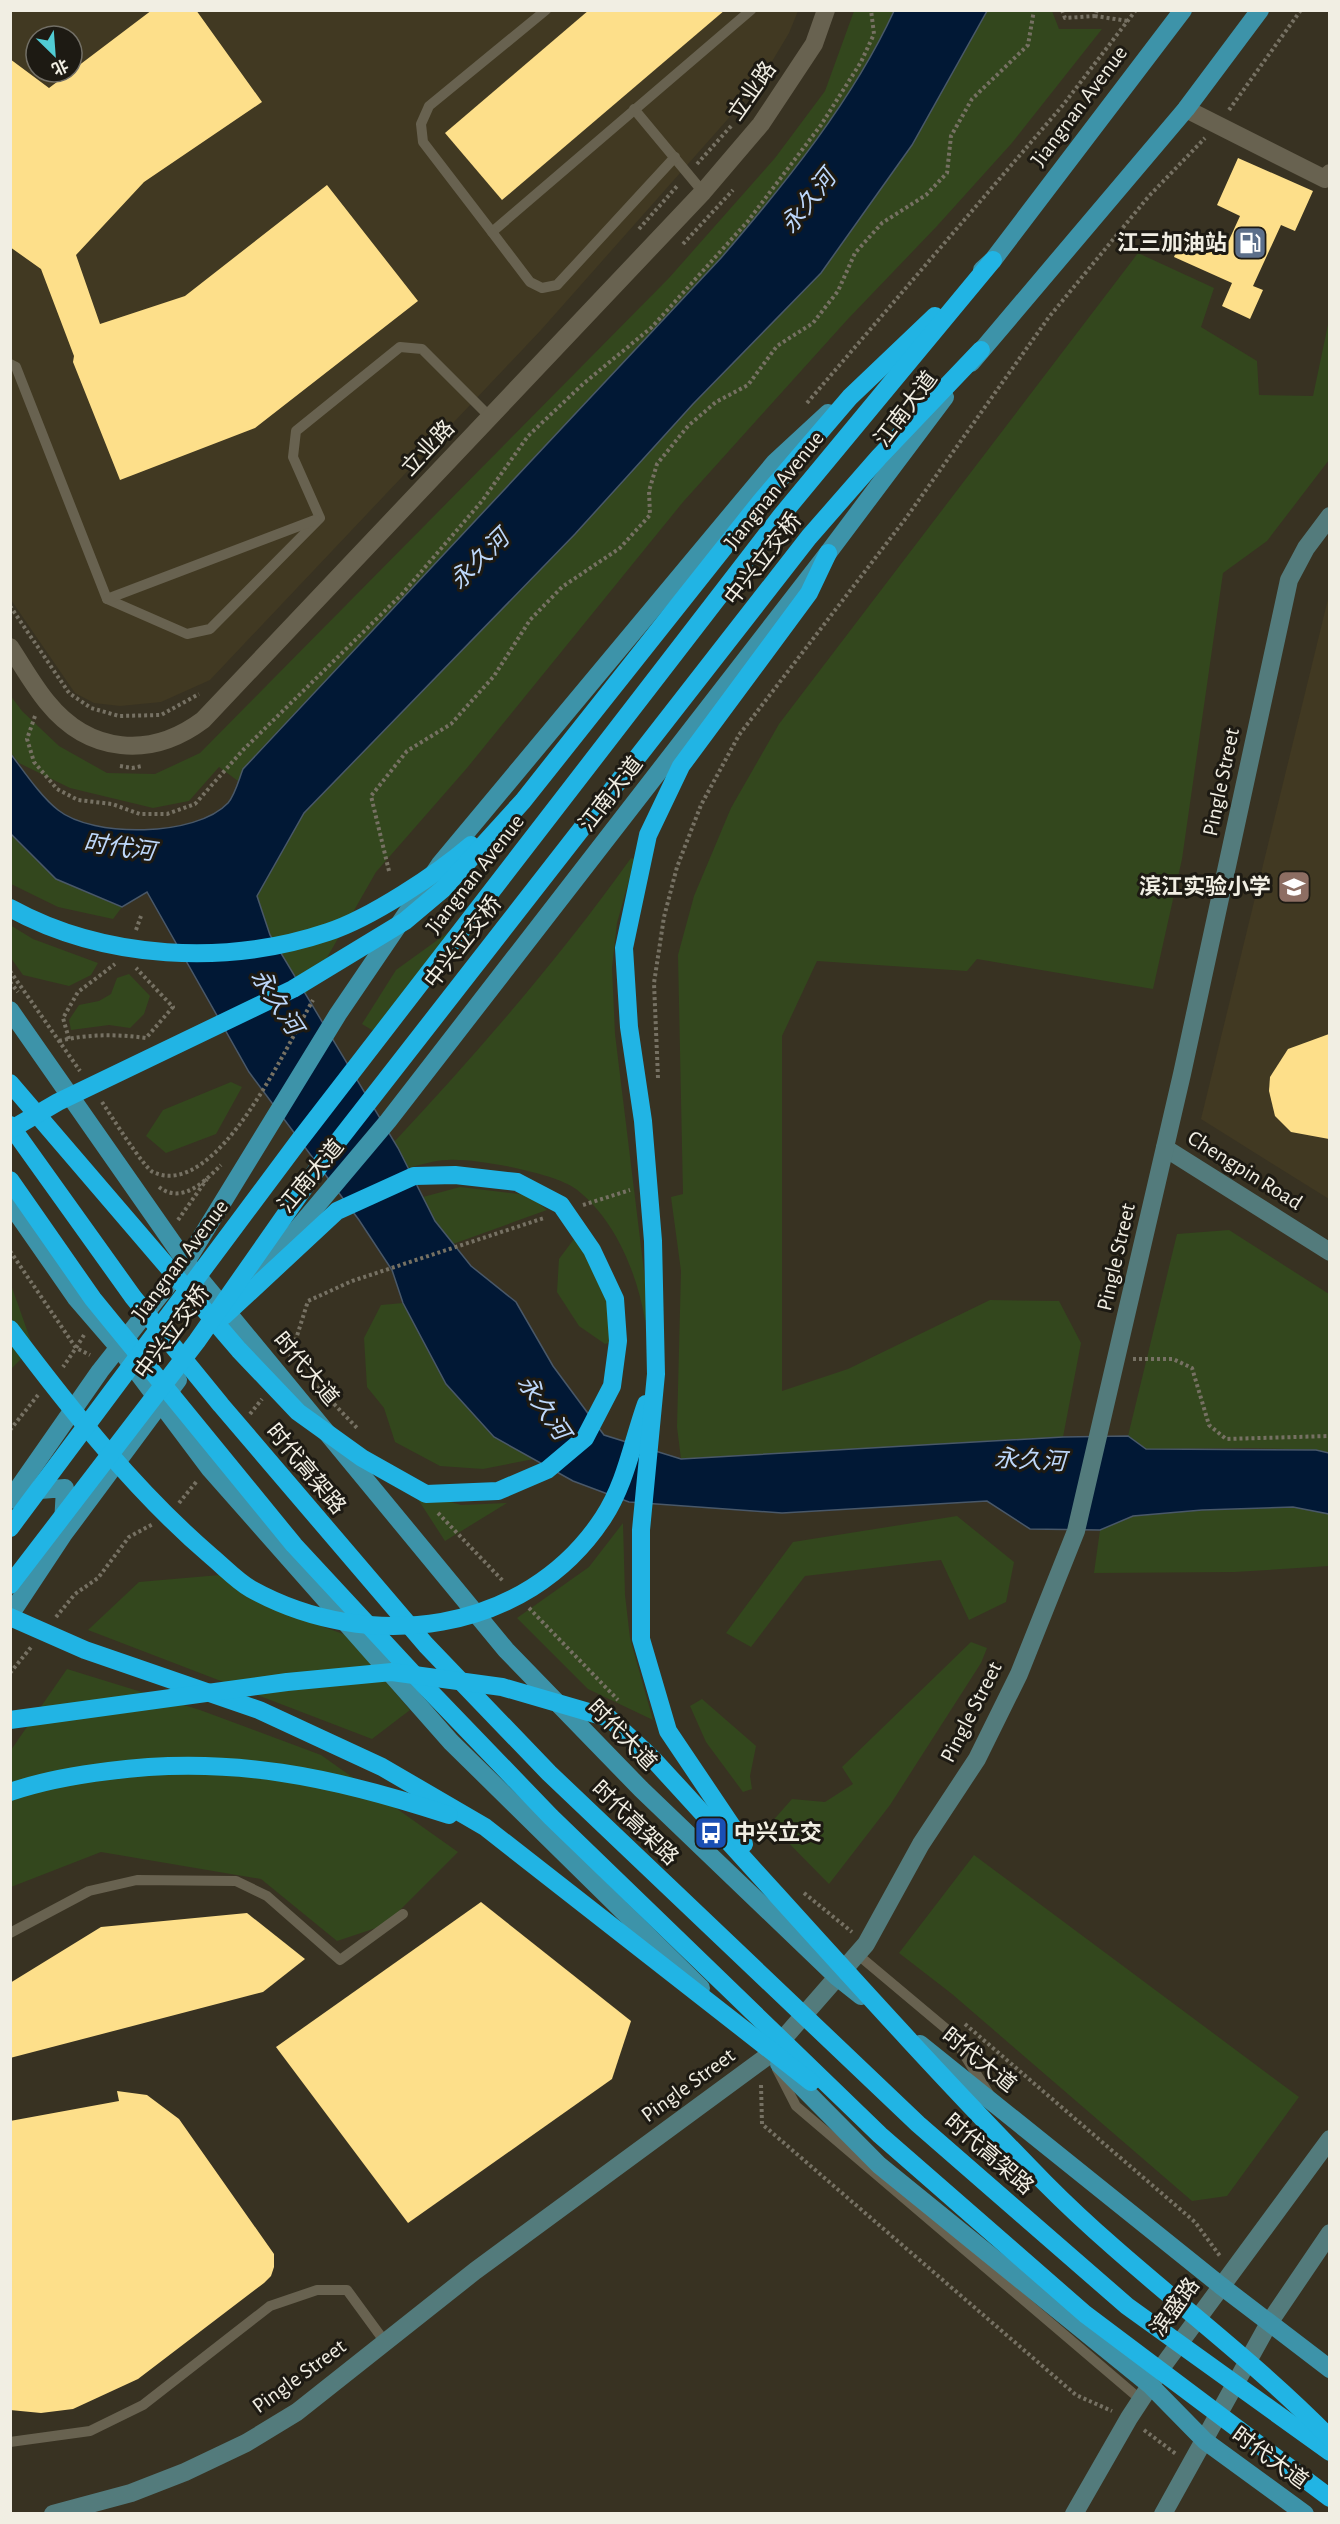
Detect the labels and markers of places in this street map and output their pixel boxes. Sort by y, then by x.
fuel station icon: 江三加油站 [1232,225,1268,261]
place label: 江三加油站 [1117,231,1227,254]
school or university icon: 滨江实验小学 [1276,869,1312,905]
place label: 滨江实验小学 [1139,874,1271,898]
bus stop icon: 中兴立交 [693,1815,729,1851]
place label: 中兴立交 [734,1820,822,1844]

